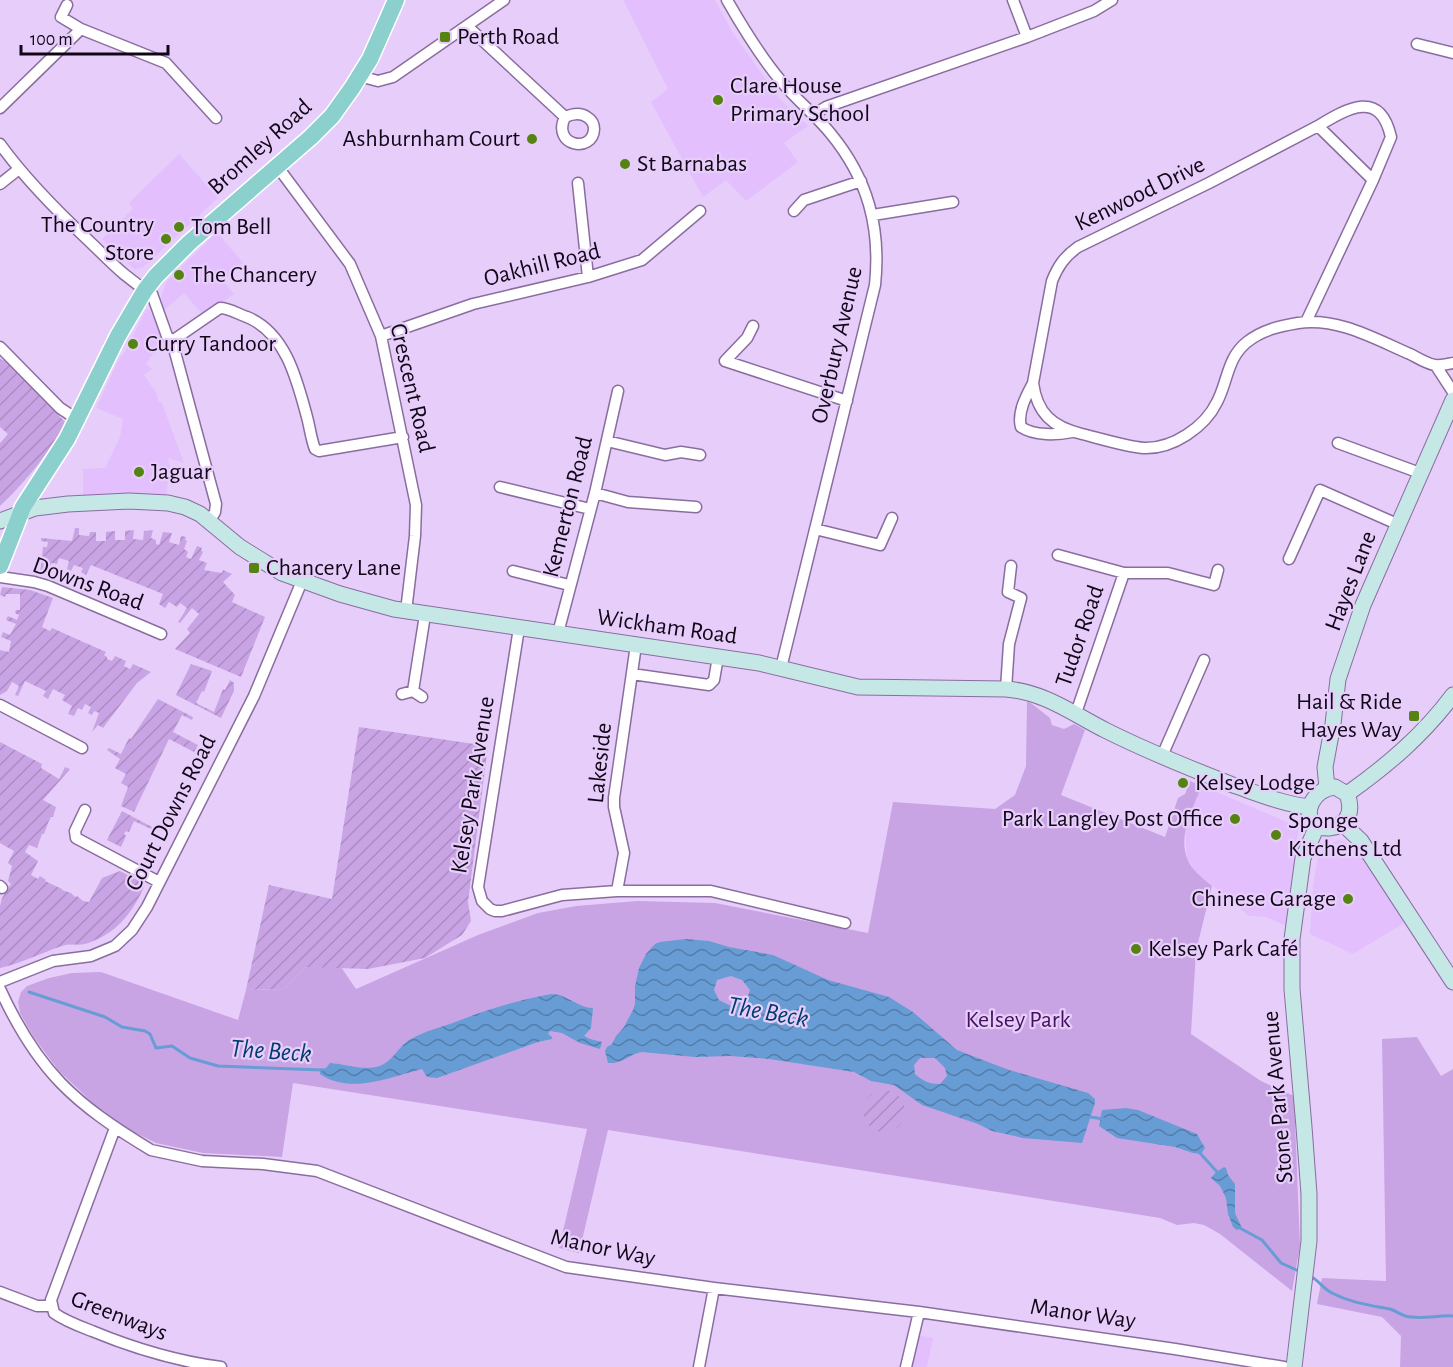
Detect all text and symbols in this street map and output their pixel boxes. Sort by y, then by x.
scale bar [21,18,168,56]
place label: Perth Road [457,25,559,49]
marker: Perth Road [438,30,452,44]
text: 100 m [30,31,73,49]
place label: Clare House Primary School [730,74,870,126]
marker: Clare House Primary School [711,93,725,107]
street label: Bromley Road [204,95,316,199]
place label: Ashburnham Court [343,127,520,151]
marker: Ashburnham Court [525,132,539,146]
place label: St Barnabas [637,152,747,176]
street label: Kenwood Drive [1071,152,1209,236]
marker: St Barnabas [618,157,632,171]
place label: The Country Store [41,213,154,265]
place label: Tom Bell [191,215,271,239]
marker: Tom Bell [172,220,186,234]
marker: The Country Store [159,232,173,246]
street label: Oakhill Road [481,239,603,291]
place label: The Chancery [191,263,317,287]
street label: Overbury Avenue [807,264,867,426]
marker: The Chancery [172,268,186,282]
street label: Crescent Road [385,321,439,455]
place label: Curry Tandoor [145,332,276,356]
marker: Curry Tandoor [126,337,140,351]
street label: Kemerton Road [539,434,597,580]
place label: Jaguar [151,460,212,484]
marker: Jaguar [132,465,146,479]
street label: Hayes Lane [1321,528,1381,634]
street label: Downs Road [29,553,147,615]
place label: Chancery Lane [266,556,401,580]
marker: Chancery Lane [247,561,261,575]
street label: Tudor Road [1051,582,1109,690]
street label: Wickham Road [595,605,739,649]
place label: Hail & Ride Hayes Way [1296,690,1402,742]
street label: Kelsey Park Avenue [447,695,499,875]
marker: Hail & Ride Hayes Way [1407,709,1421,723]
street label: Lakeside [584,722,616,804]
street label: Court Downs Road [121,731,221,895]
place label: Kelsey Lodge [1195,771,1315,795]
marker: Kelsey Lodge [1176,776,1190,790]
place label: Park Langley Post Office [1002,807,1223,831]
place label: Sponge Kitchens Ltd [1288,809,1402,861]
marker: Park Langley Post Office [1228,812,1242,826]
marker: Sponge Kitchens Ltd [1269,828,1283,842]
place label: Chinese Garage [1192,887,1336,911]
marker: Chinese Garage [1341,892,1355,906]
place label: Kelsey Park Café [1148,937,1298,961]
marker: Kelsey Park Café [1129,942,1143,956]
water label: The Beck [726,992,810,1032]
park label: Kelsey Park [965,1008,1071,1032]
street label: Stone Park Avenue [1259,1010,1297,1184]
water label: The Beck [229,1035,313,1067]
street label: Manor Way [548,1225,658,1271]
street label: Greenways [67,1287,171,1345]
street label: Manor Way [1029,1295,1137,1333]

